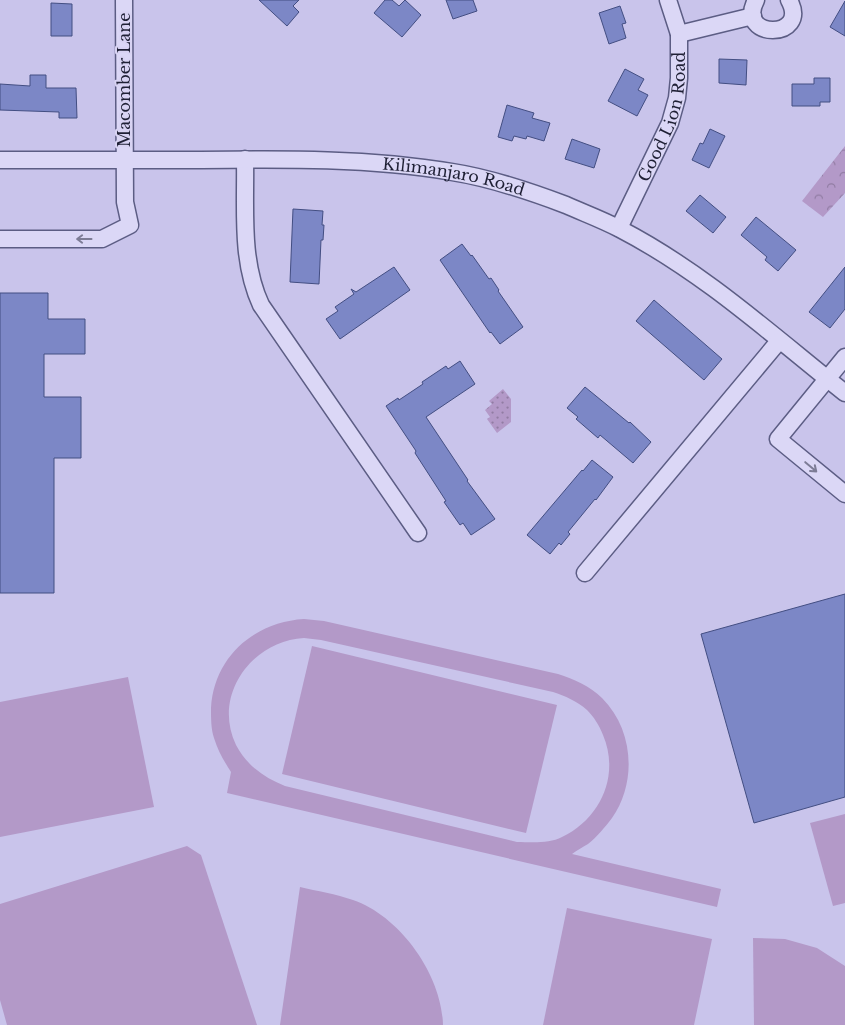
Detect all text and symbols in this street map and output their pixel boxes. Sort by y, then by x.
street label: Macomber Lane [114,13,134,147]
street label: Good Lion Road [633,52,689,185]
street label: Kilimanjaro Road [382,153,528,200]
one-way arrow [77,234,93,244]
one-way arrow [805,461,818,472]

